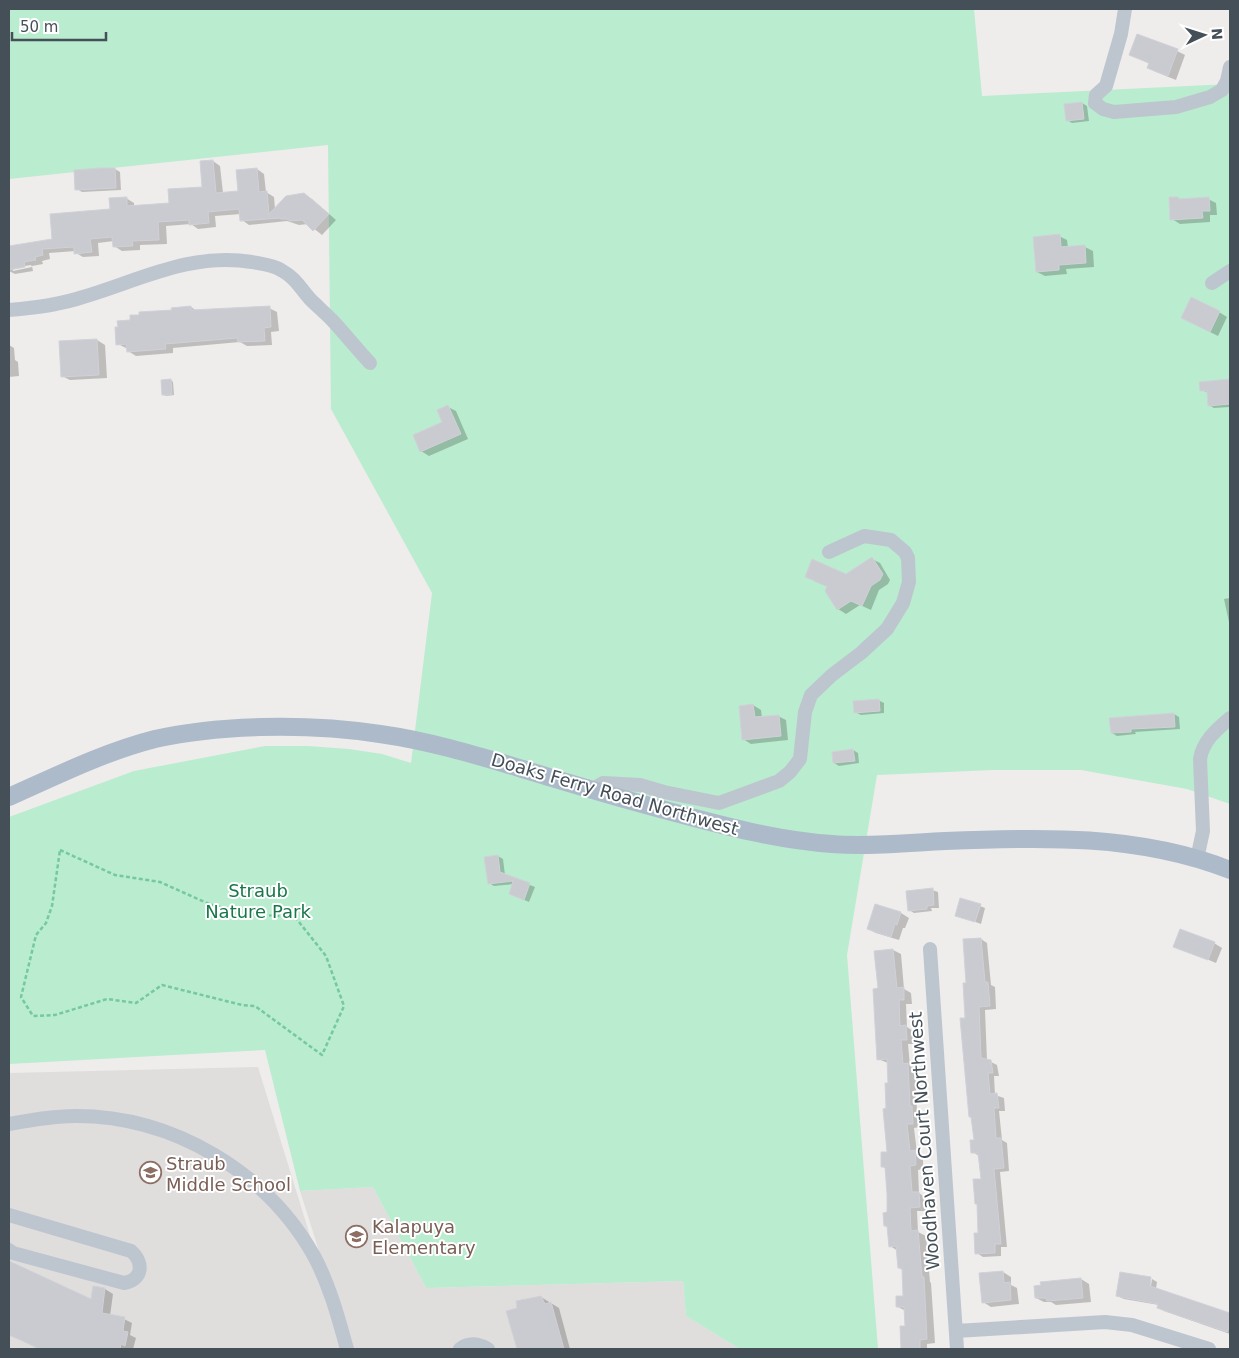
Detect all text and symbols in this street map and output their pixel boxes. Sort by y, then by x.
scale bar [12,10,106,42]
north arrow [1179,10,1229,60]
text: 50 m [20,18,58,36]
text: N [1209,28,1225,40]
street label: Doaks Ferry Road Northwest [489,749,741,839]
park label: Straub Nature Park [205,880,311,922]
street label: Woodhaven Court Northwest [904,1011,944,1271]
place label: Straub Middle School [166,1153,291,1195]
school or university icon: Straub Middle School [138,1161,162,1185]
place label: Kalapuya Elementary [372,1216,476,1258]
school or university icon: Kalapuya Elementary [344,1224,368,1248]

